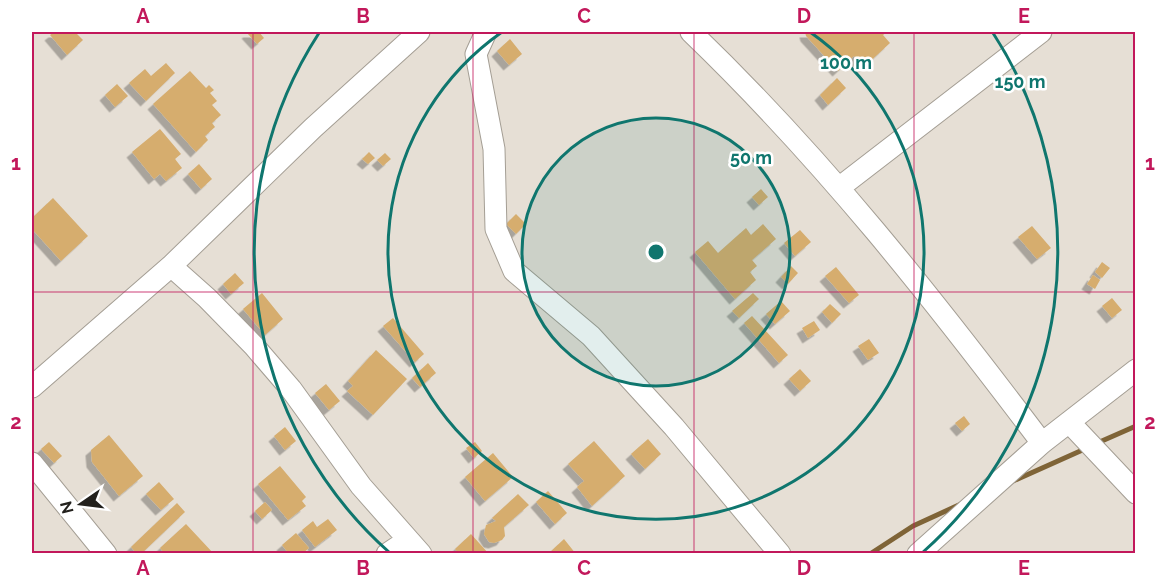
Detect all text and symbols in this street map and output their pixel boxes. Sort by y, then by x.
text: A [136,4,150,28]
text: B [356,4,370,28]
text: C [577,4,591,28]
text: D [797,4,811,28]
text: E [1018,4,1030,28]
text: 100 m [820,52,872,73]
text: 150 m [995,71,1046,92]
text: 50 m [730,147,772,168]
text: 1 [11,151,21,175]
text: 1 [1145,151,1155,175]
centre of rings [646,242,666,262]
text: 2 [10,410,22,434]
text: 2 [1144,410,1156,434]
north arrow [51,474,111,534]
text: N [56,499,78,516]
text: A [136,556,150,580]
text: B [356,556,370,580]
text: C [577,556,591,580]
text: D [797,556,811,580]
text: E [1018,556,1030,580]

